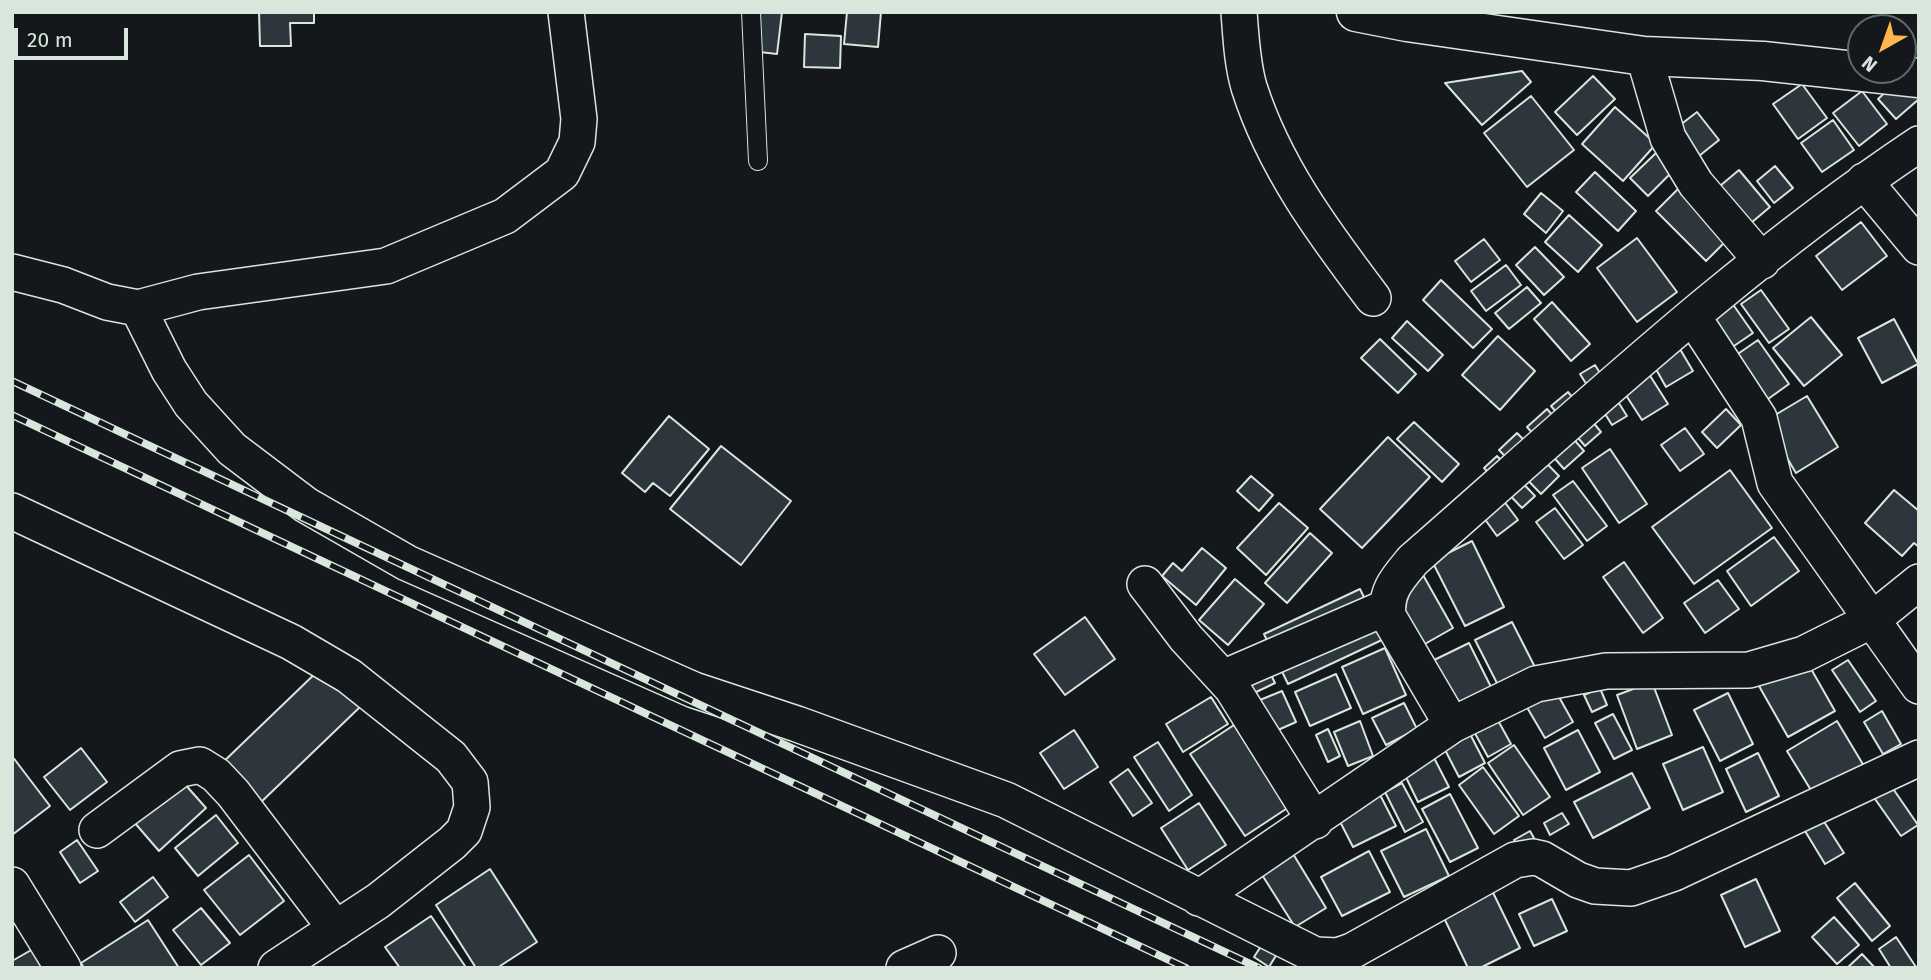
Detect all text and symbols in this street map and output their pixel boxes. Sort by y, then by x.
scale bar [18,14,131,58]
north arrow [1847,14,1917,84]
text: 20 m [27,27,73,53]
text: N [1857,51,1882,77]

